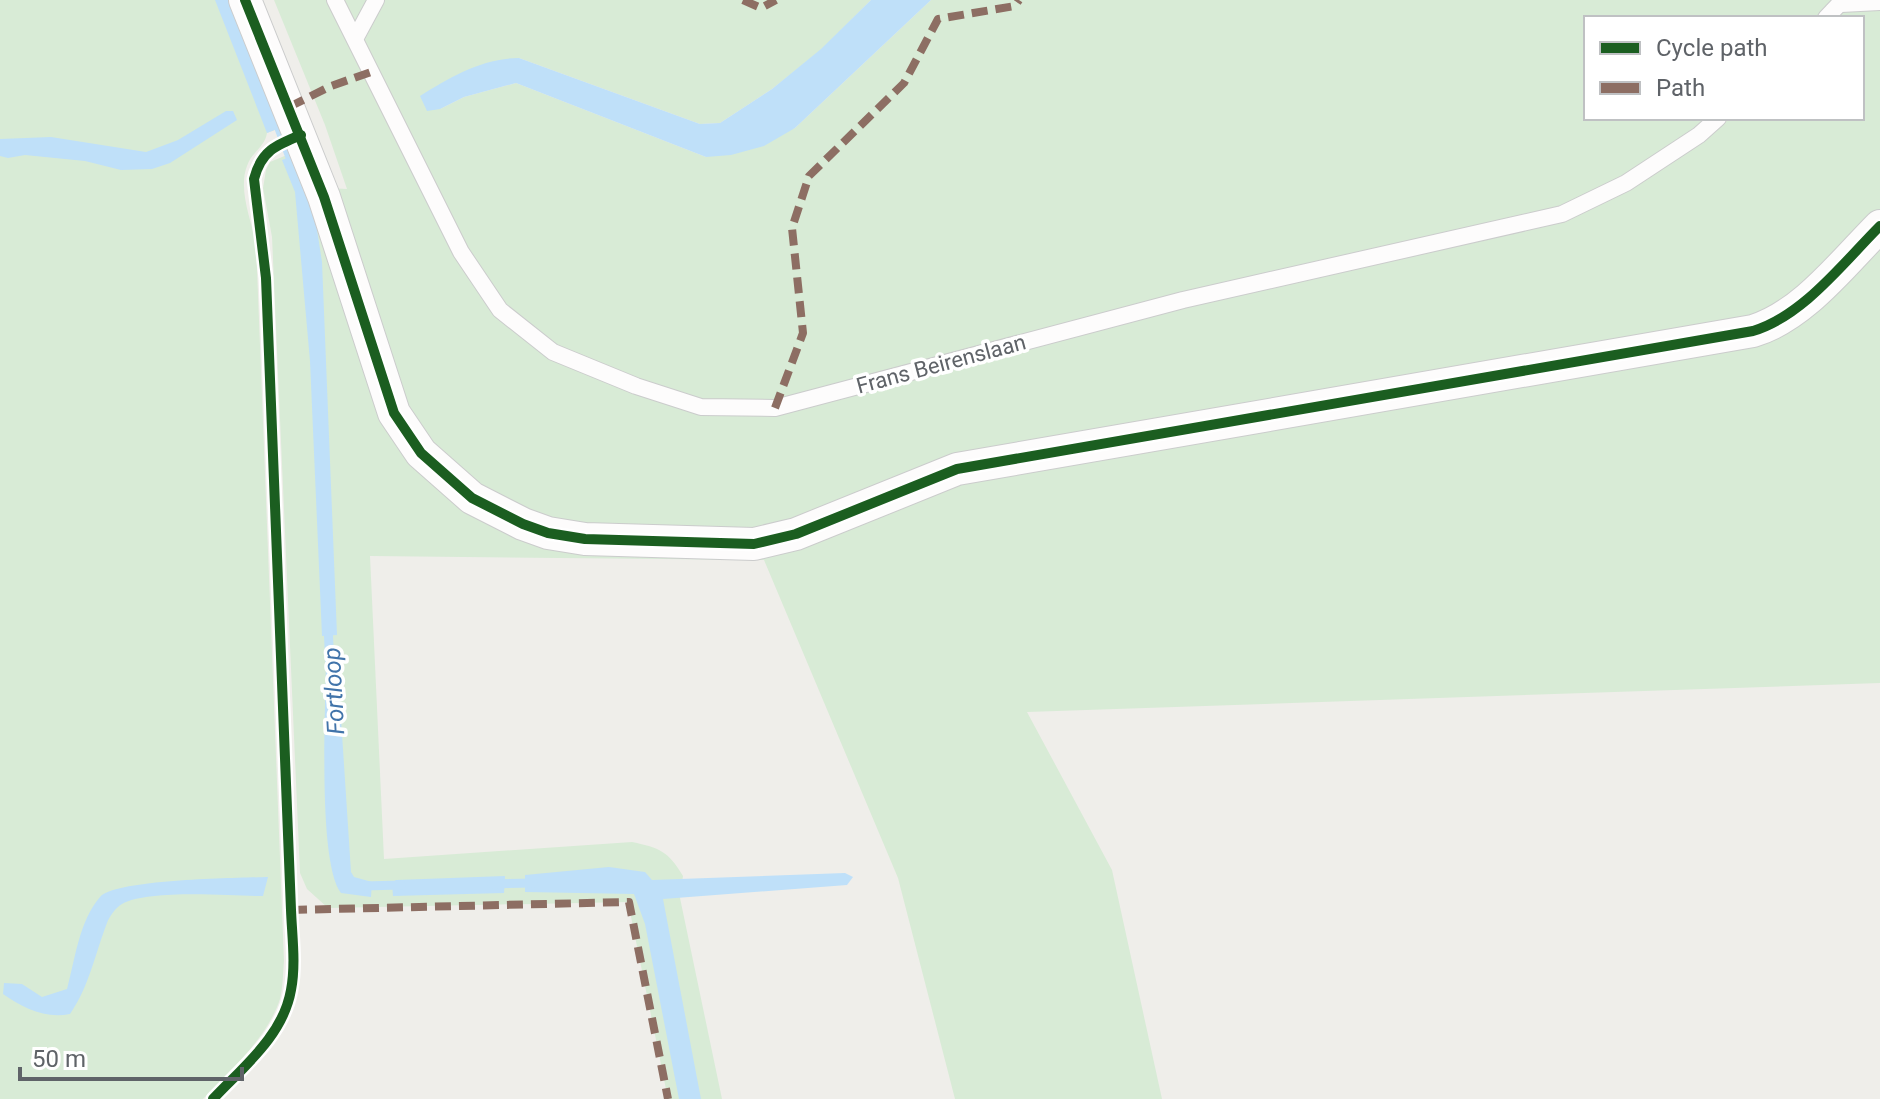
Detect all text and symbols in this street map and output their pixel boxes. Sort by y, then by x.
legend [1584,16,1864,120]
text: Cycle path [1656,34,1768,62]
text: Path [1656,74,1705,102]
street label: Frans Beirenslaan [854,329,1028,399]
water label: Fortloop [318,647,350,735]
scale bar [20,1031,242,1081]
text: 50 m [32,1045,86,1073]

